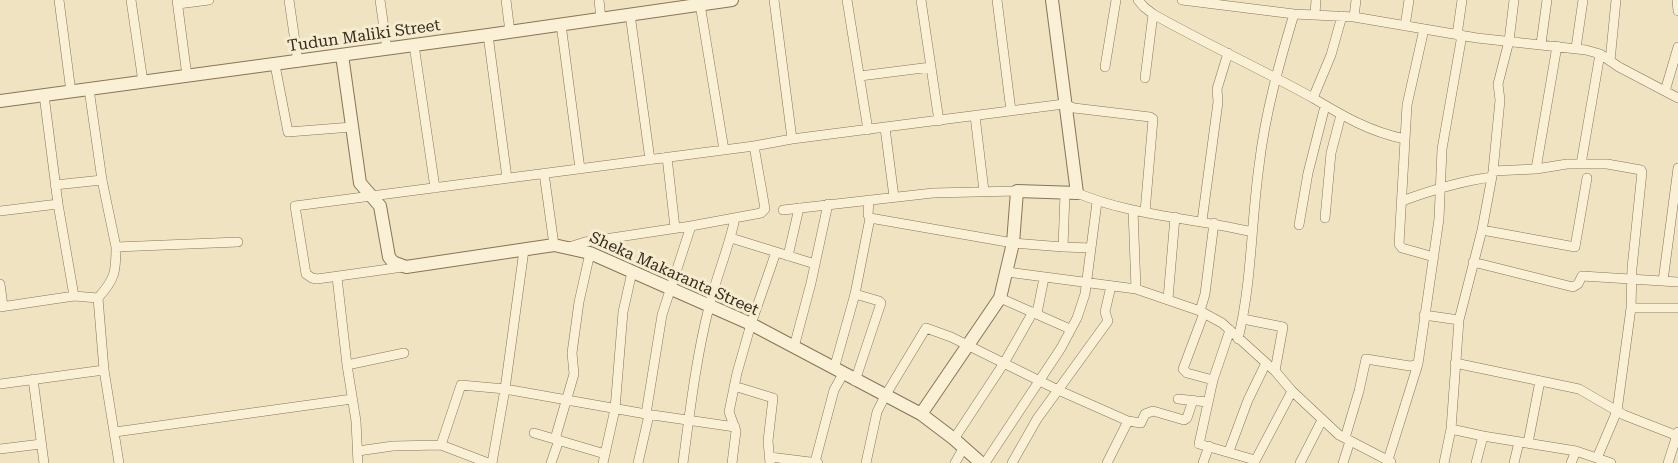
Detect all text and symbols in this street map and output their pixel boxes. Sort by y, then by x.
street label: Tudun Maliki Street [286,16,442,56]
street label: Sheka Makaranta Street [586,228,762,320]

